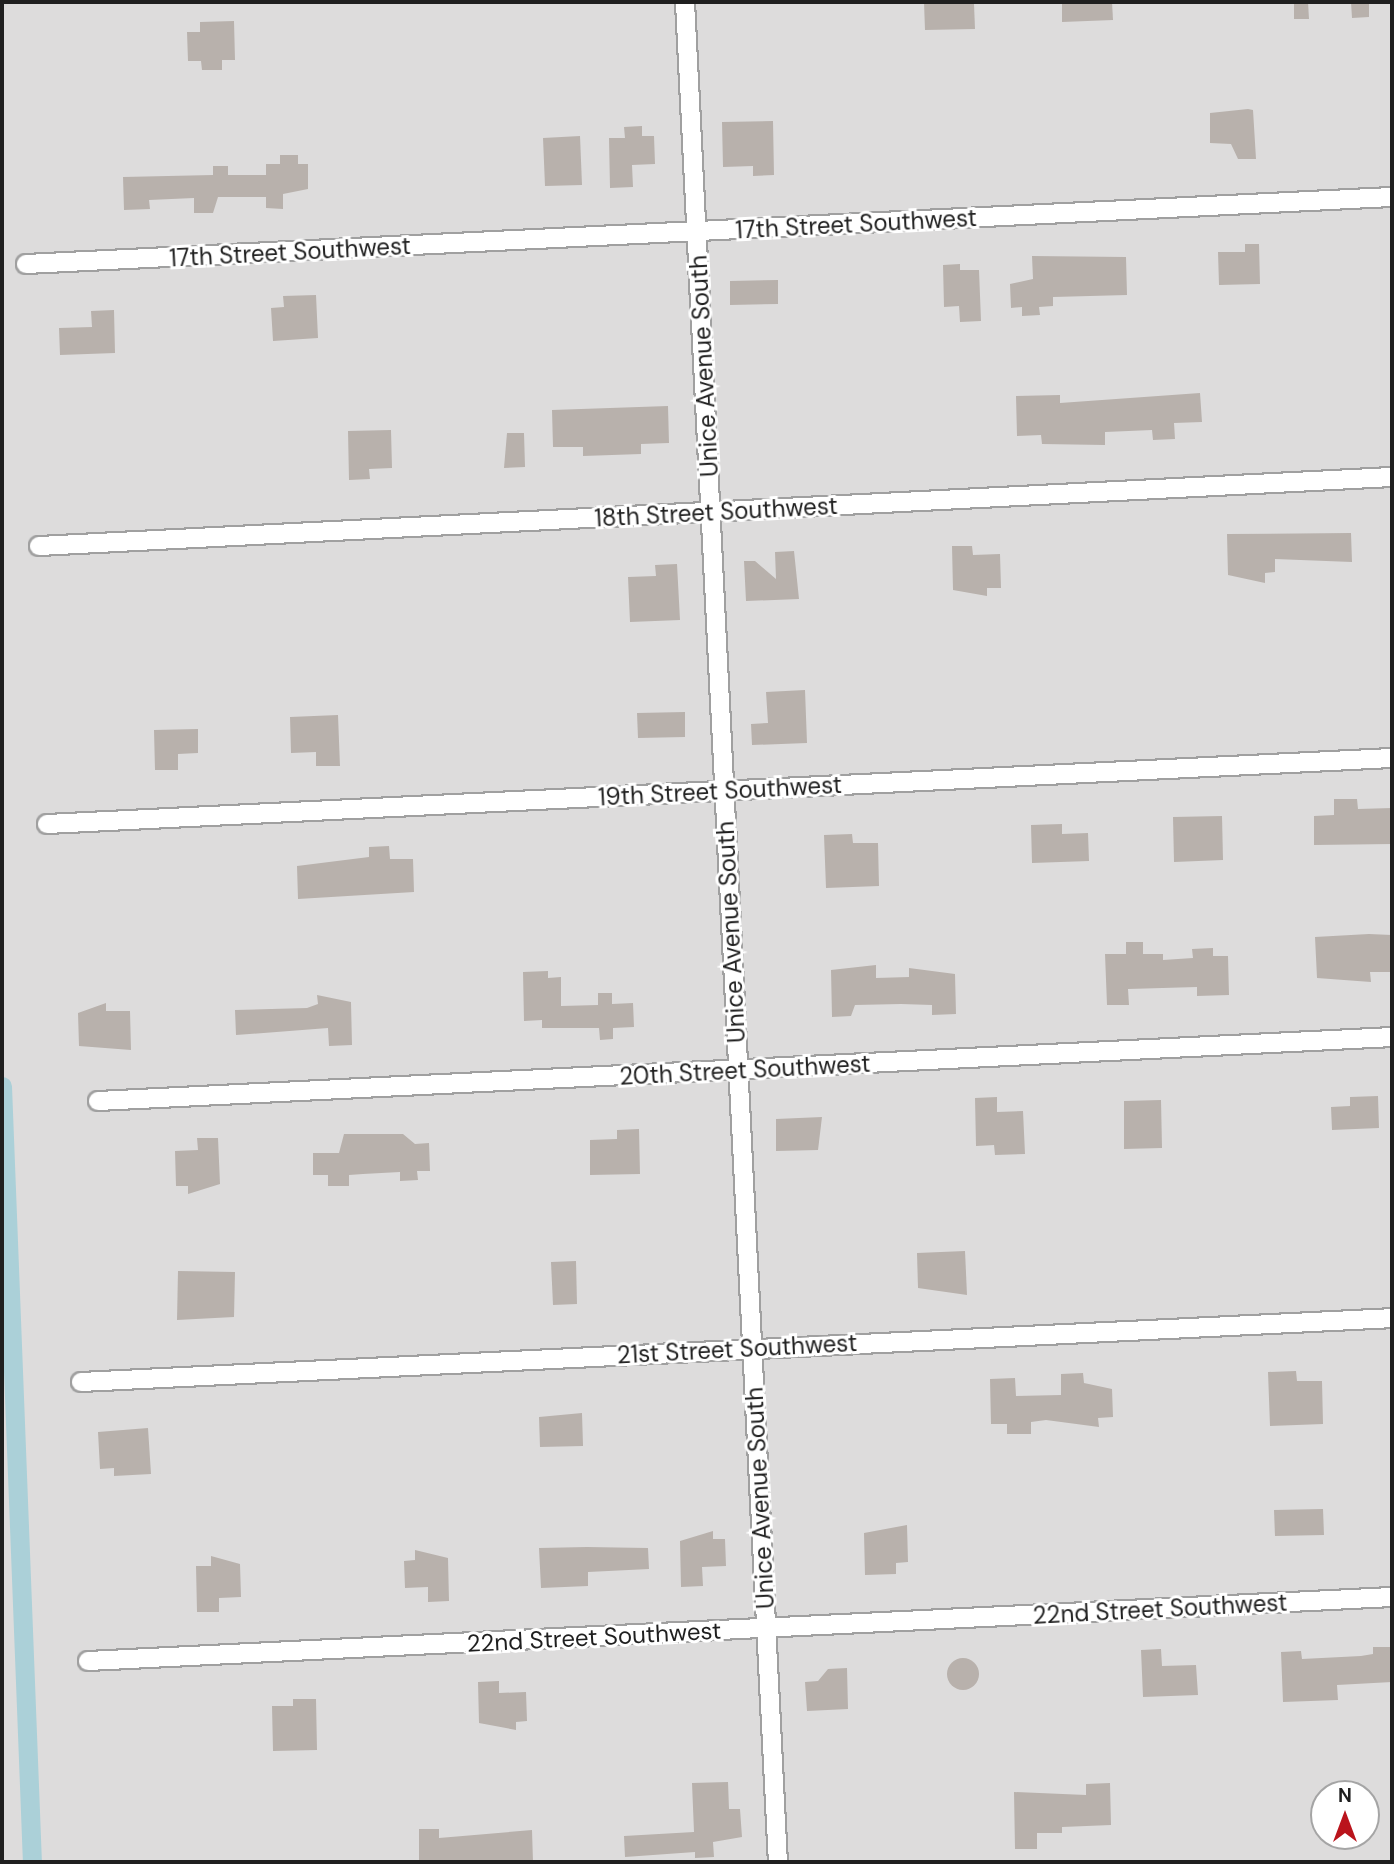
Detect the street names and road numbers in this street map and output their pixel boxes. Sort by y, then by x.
street label: 17th Street Southwest [735,203,977,245]
street label: 17th Street Southwest [169,231,411,273]
street label: Unice Avenue South [684,254,724,478]
street label: 18th Street Southwest [594,491,838,533]
street label: 19th Street Southwest [597,770,843,812]
street label: Unice Avenue South [711,820,751,1044]
street label: 20th Street Southwest [619,1049,871,1091]
street label: 21st Street Southwest [616,1328,858,1370]
street label: Unice Avenue South [740,1386,780,1610]
street label: 22nd Street Southwest [1032,1588,1288,1630]
street label: 22nd Street Southwest [466,1616,722,1658]

